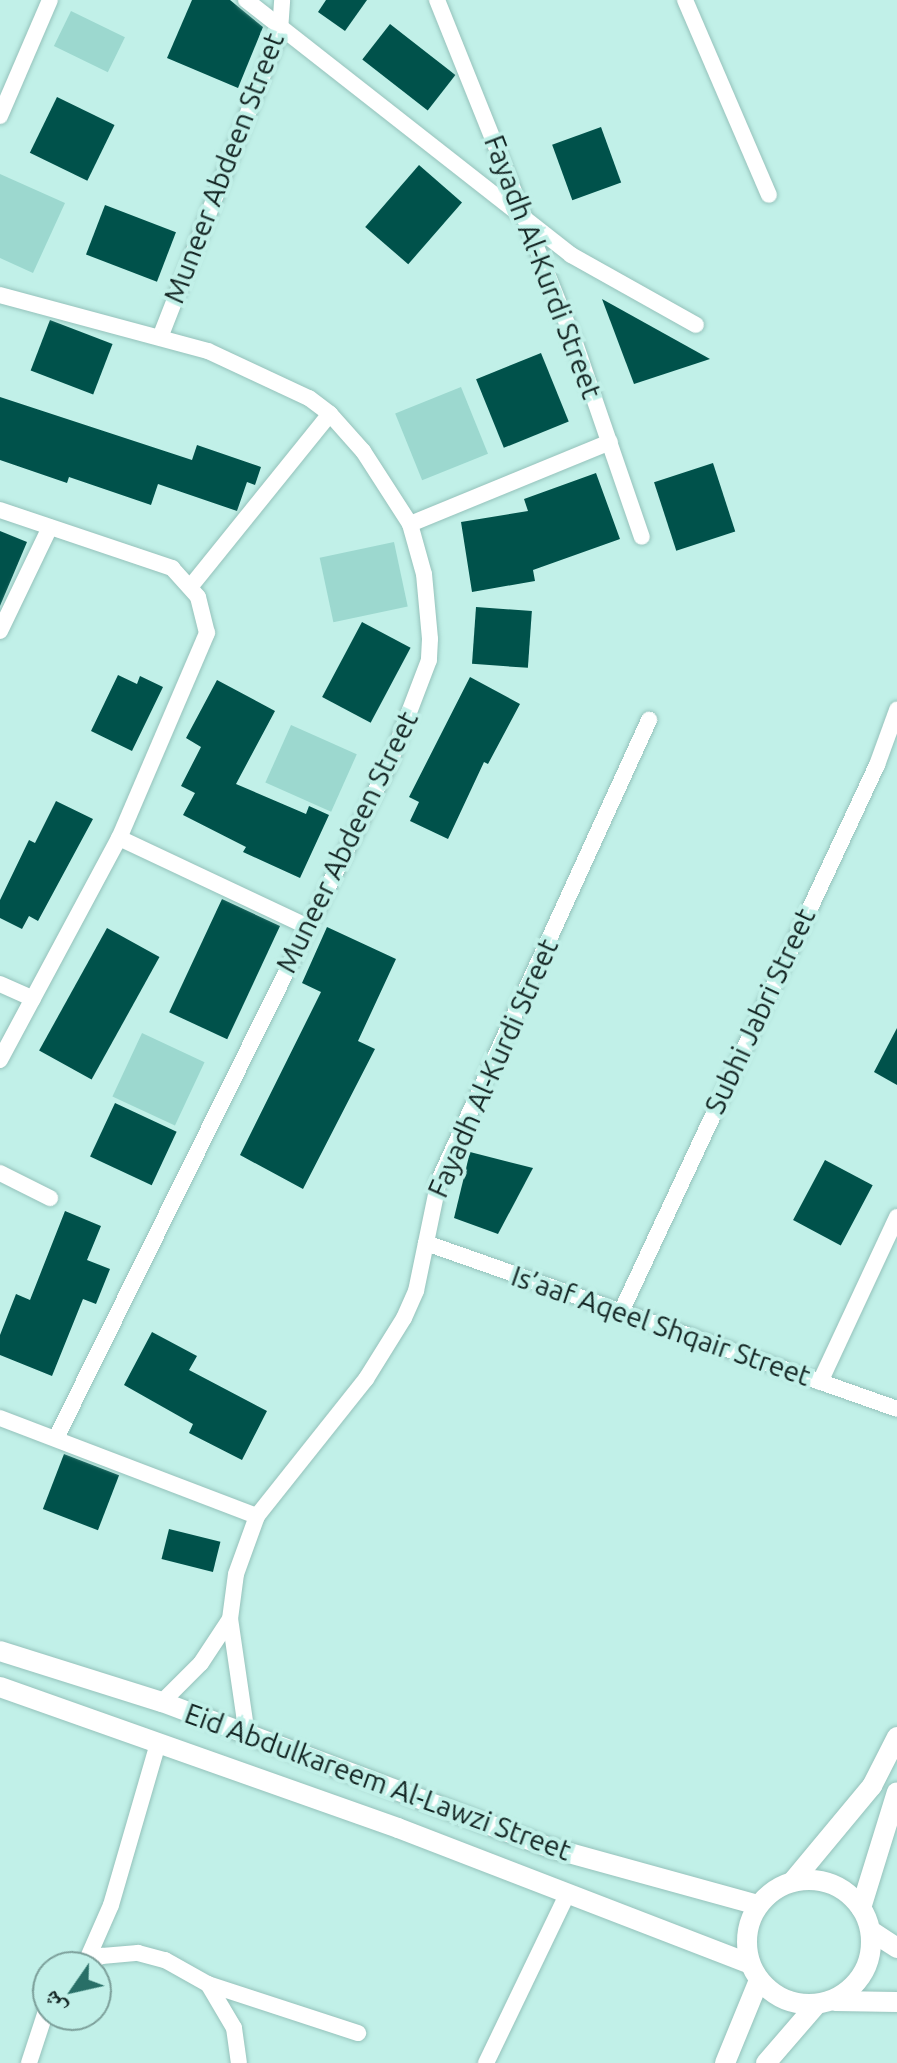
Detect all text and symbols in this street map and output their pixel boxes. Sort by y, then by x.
street label: Muneer Abdeen Street [157,28,291,308]
street label: Fayadh Al-Kurdi Street [477,130,609,404]
street label: Muneer Abdeen Street [269,706,425,978]
street label: Subhi Jabri Street [698,903,822,1119]
street label: Fayadh Al-Kurdi Street [421,933,565,1203]
street label: Is’aaf Aqeel Shqair Street [507,1259,815,1393]
street label: Eid Abdulkareem Al-Lawzi Street [180,1696,576,1868]
north arrow [32,1951,112,2031]
text: ش [36,1987,70,2020]

